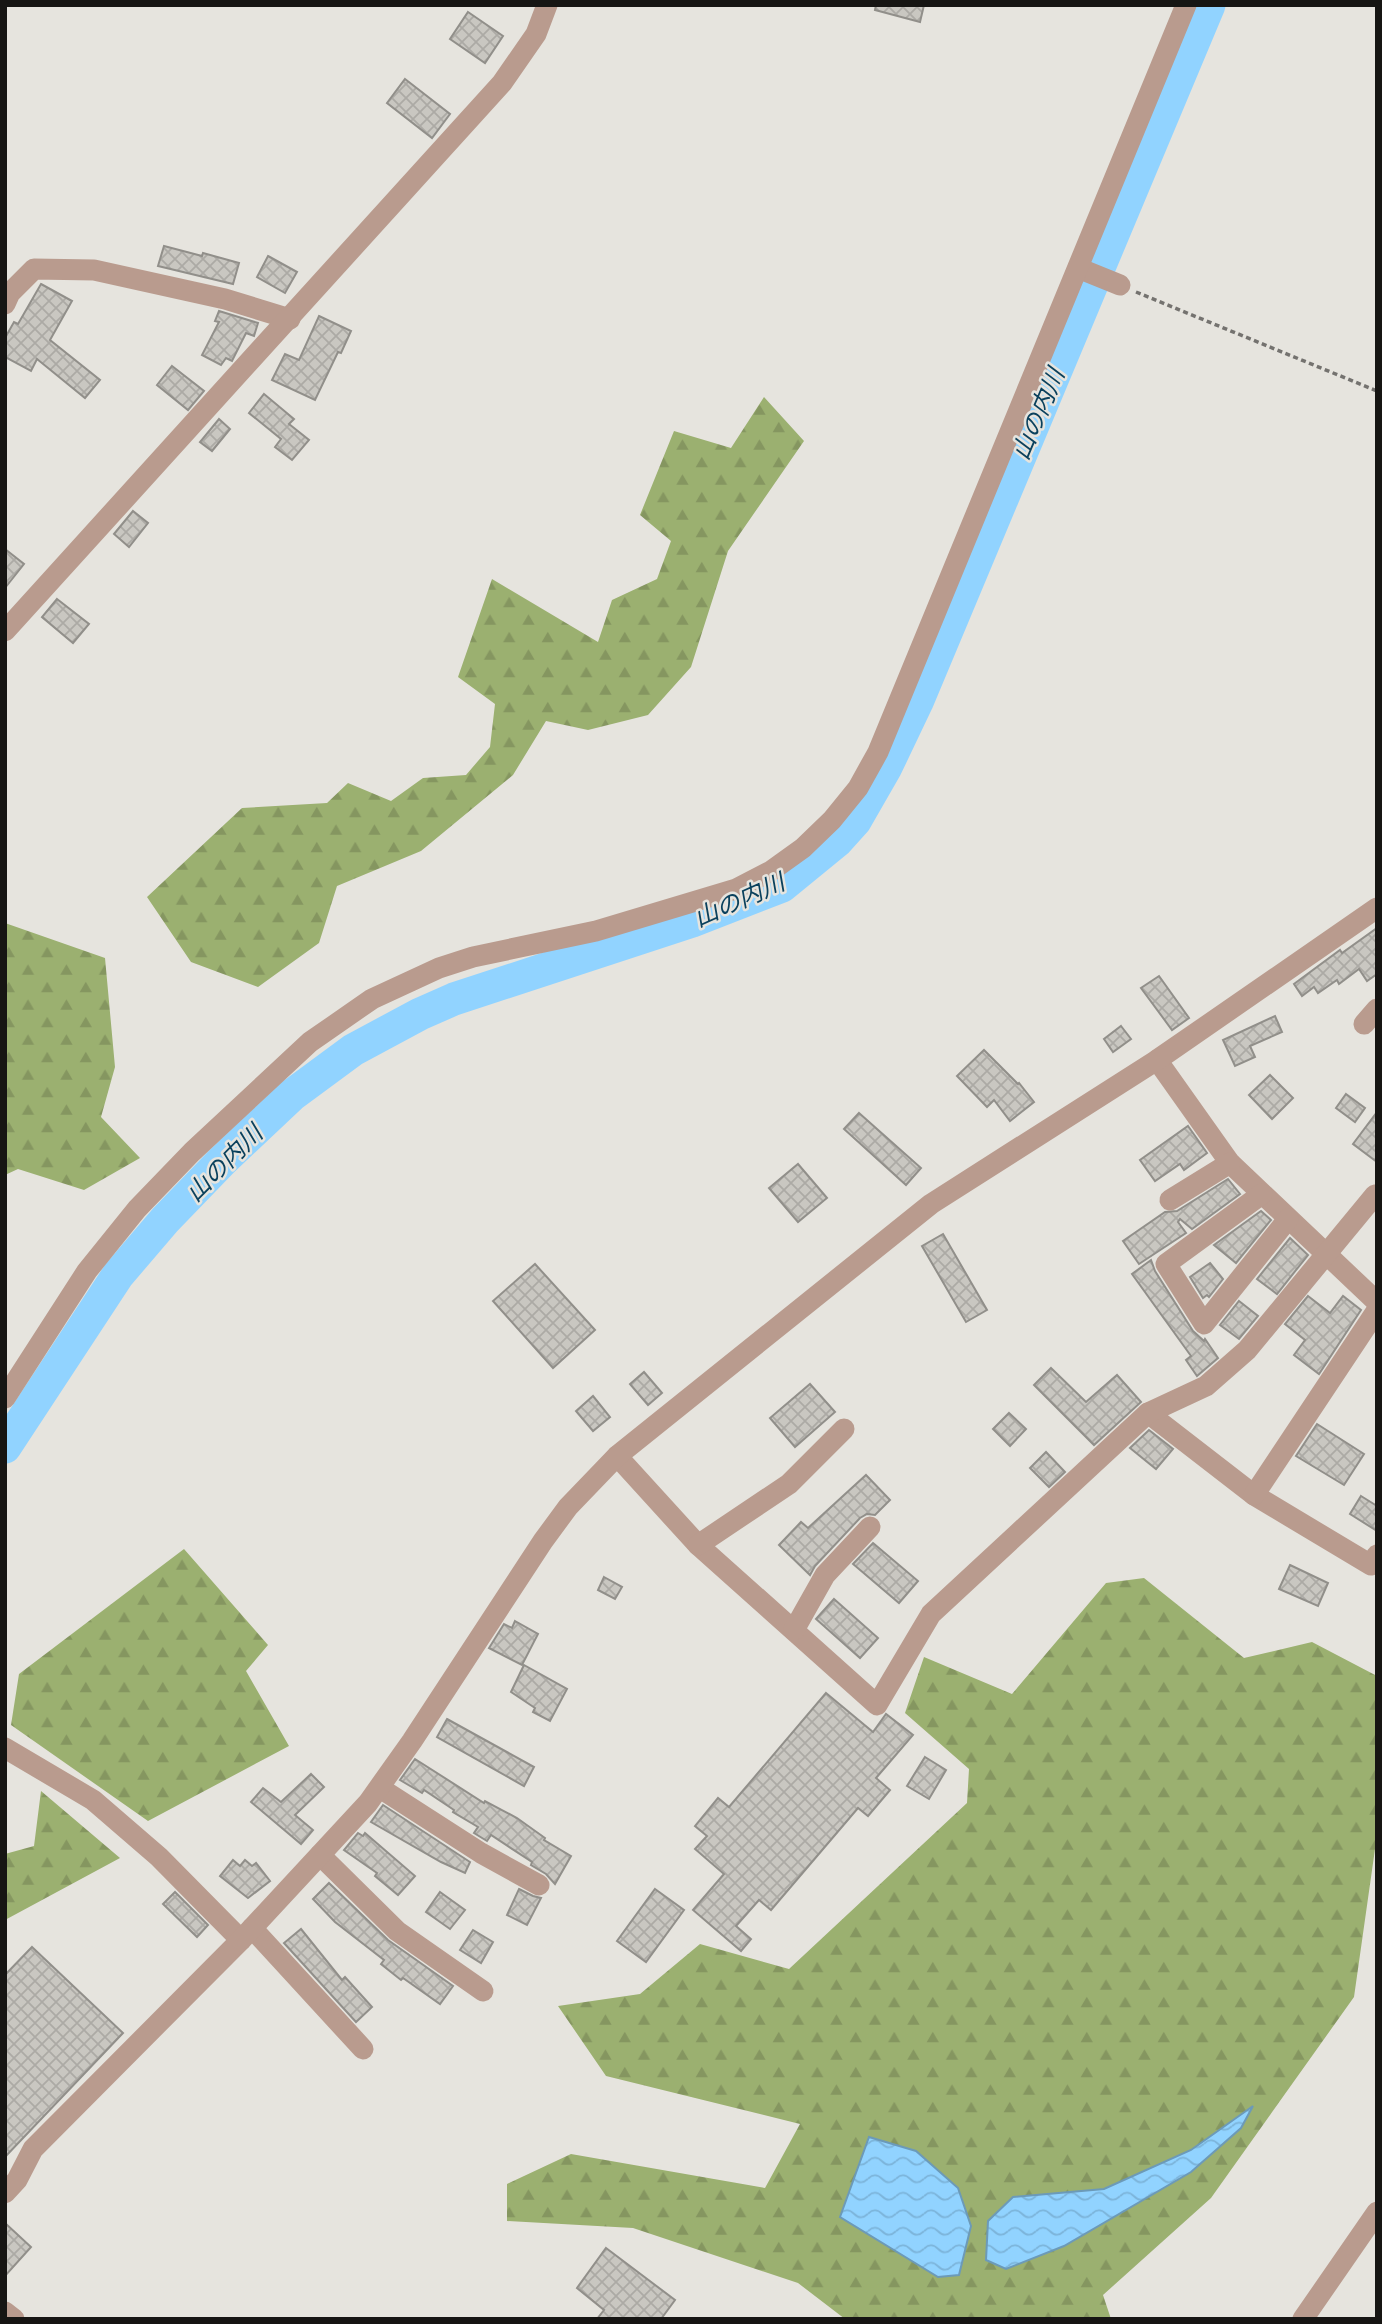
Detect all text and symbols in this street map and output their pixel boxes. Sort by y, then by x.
water label: 山の内川 [1006,361,1071,464]
water label: 山の内川 [689,866,791,933]
water label: 山の内川 [180,1117,270,1207]

